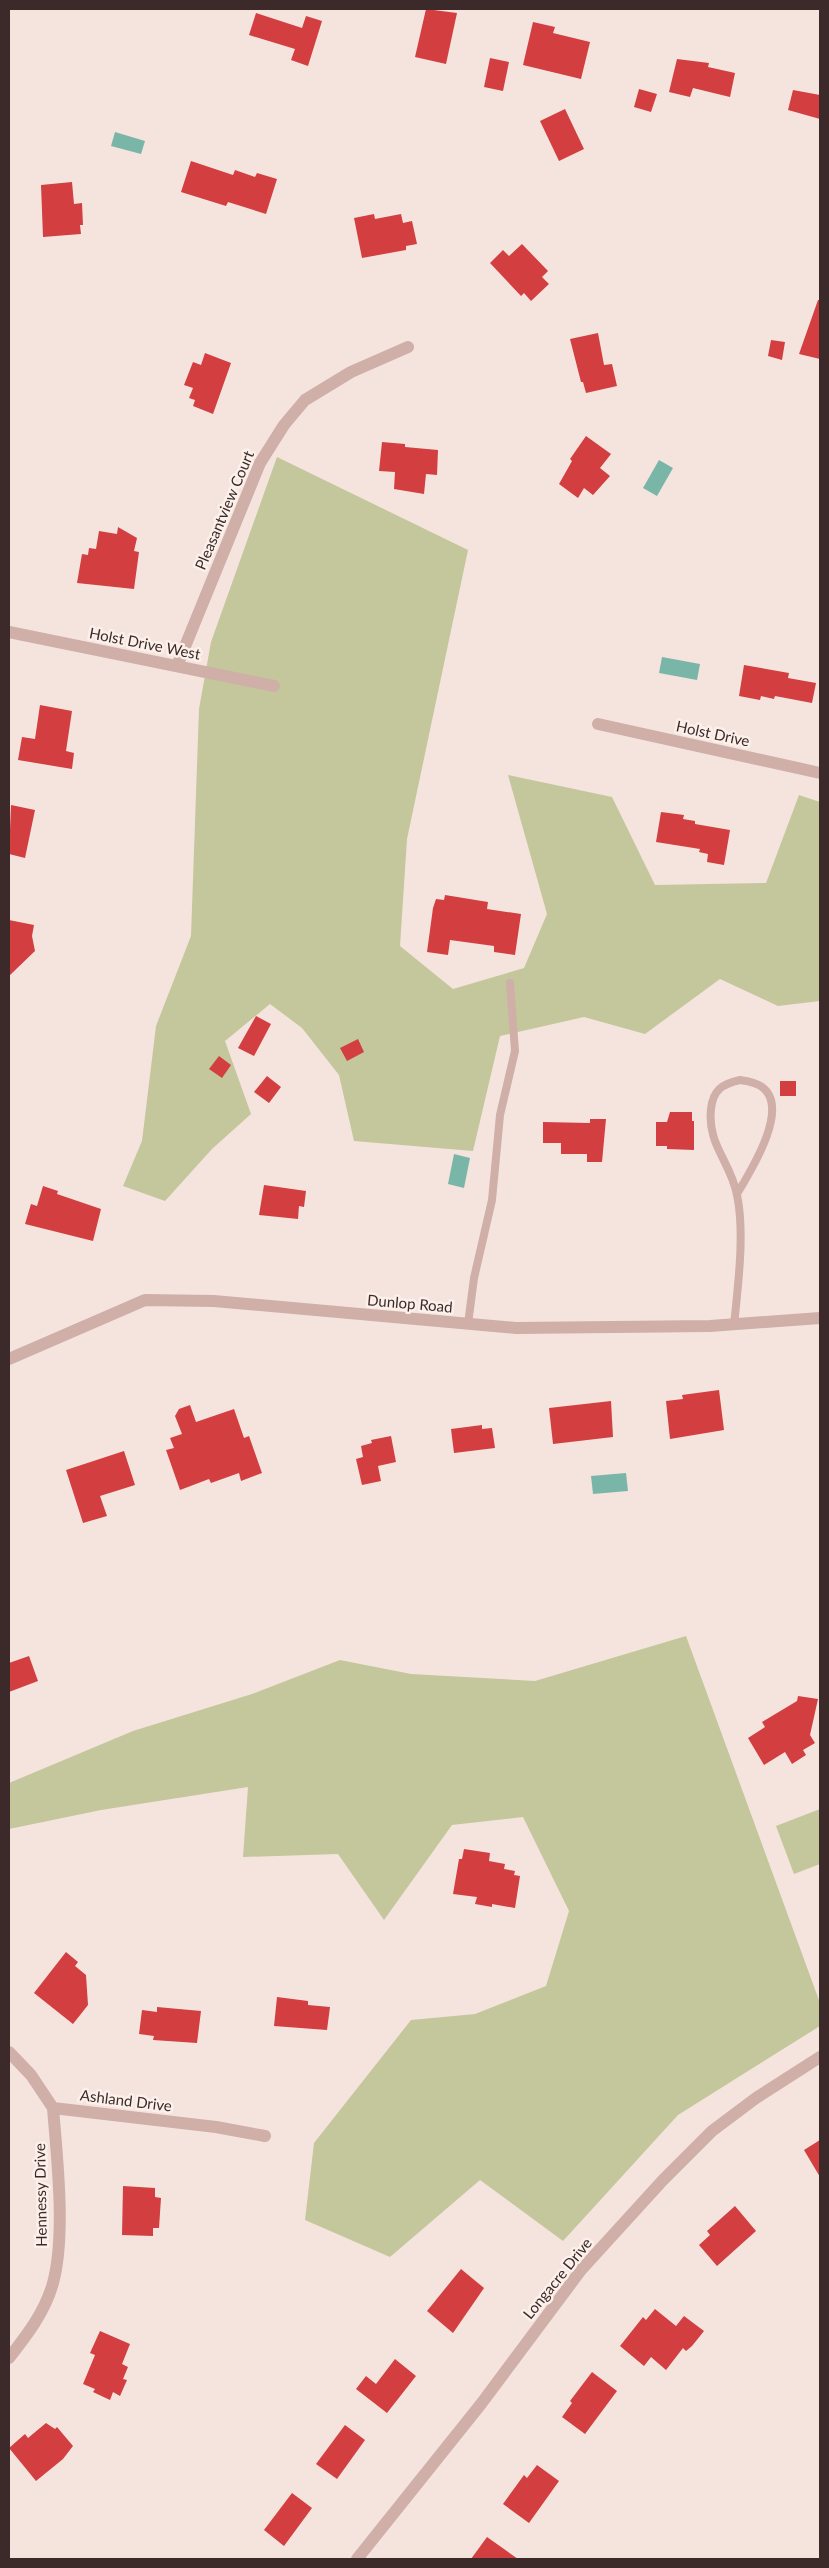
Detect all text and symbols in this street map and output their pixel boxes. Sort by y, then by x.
street label: Pleasantview Court [191,447,257,572]
street label: Holst Drive West [88,623,203,663]
street label: Holst Drive [675,716,751,750]
street label: Dunlop Road [367,1290,453,1316]
street label: Ashland Drive [79,2085,173,2115]
street label: Hennessy Drive [30,2143,50,2247]
street label: Longacre Drive [519,2234,595,2322]

